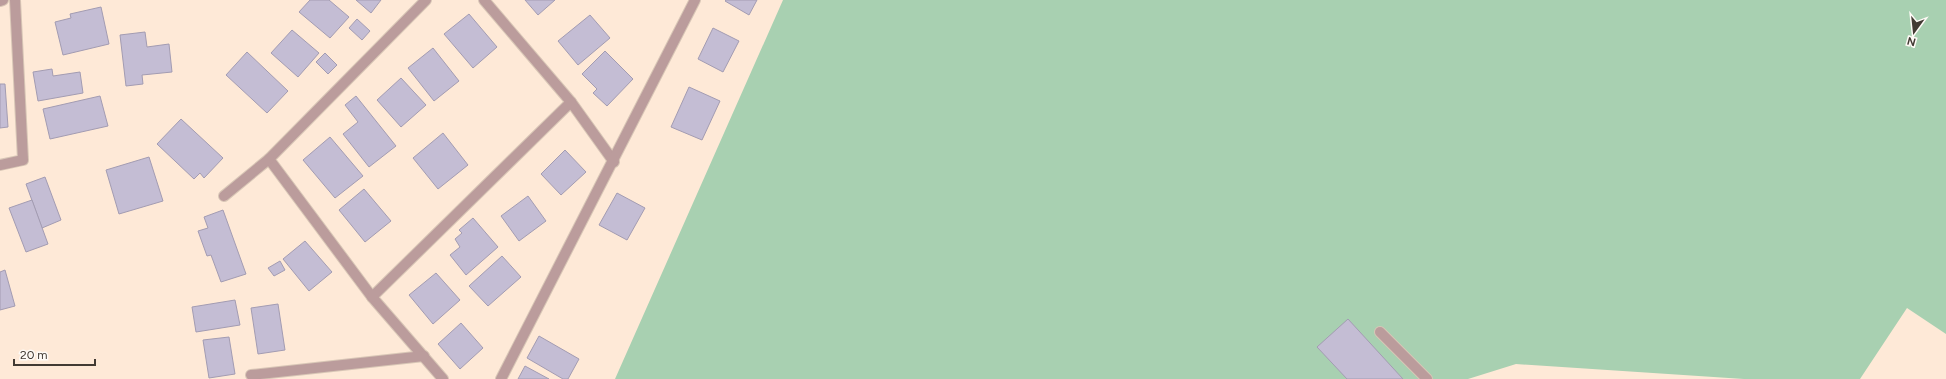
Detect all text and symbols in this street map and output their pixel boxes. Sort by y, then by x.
north arrow [1894,12,1934,52]
text: N [1906,34,1917,49]
scale bar [14,341,95,367]
text: 20 m [20,348,48,362]

